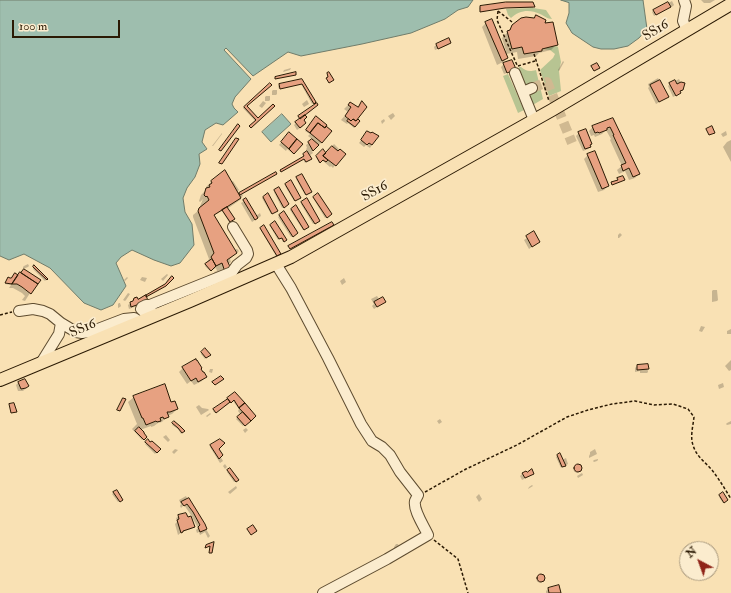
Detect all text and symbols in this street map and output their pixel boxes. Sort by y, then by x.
scale bar [14,12,122,38]
street label: SS16 [640,17,672,45]
text: 100 m [19,19,47,34]
street label: SS16 [359,178,391,206]
street label: SS16 [67,316,99,342]
north arrow [679,541,719,581]
text: N [683,544,699,560]

